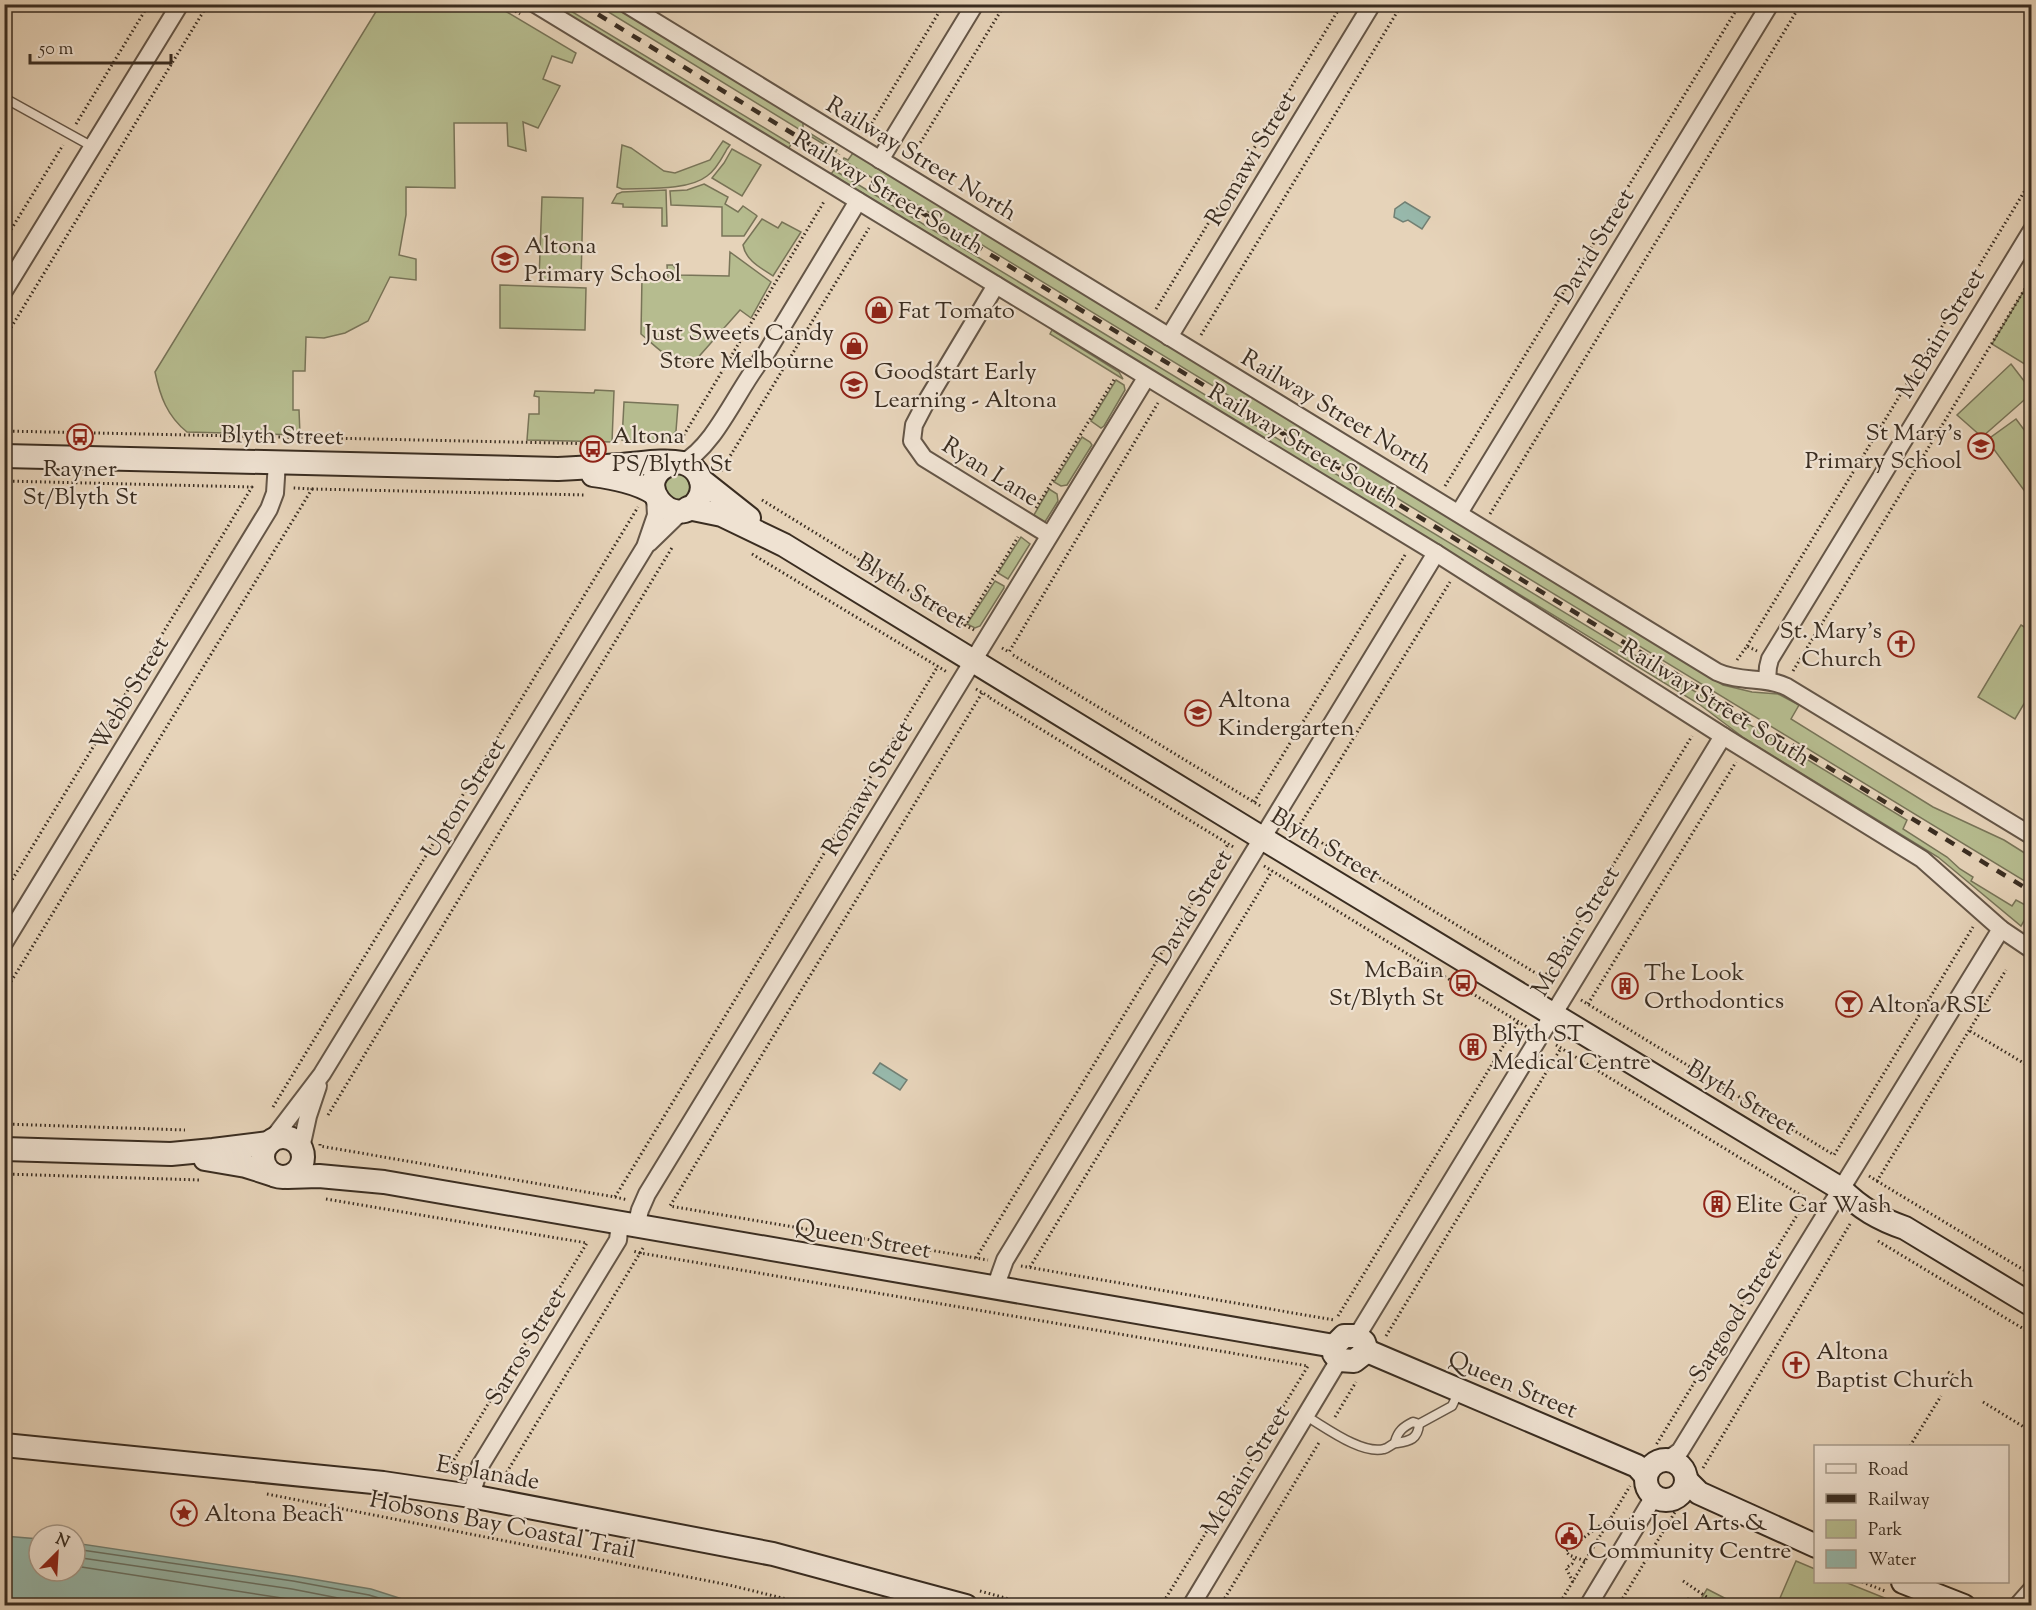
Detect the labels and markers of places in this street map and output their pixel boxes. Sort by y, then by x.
place label: Altona Primary School [524,230,682,292]
school or university icon: Altona Primary School [490,244,520,274]
shop icon: Fat Tomato [864,295,894,325]
place label: Fat Tomato [898,295,1015,329]
place label: Just Sweets Candy Store Melbourne [643,317,834,379]
shop icon: Just Sweets Candy Store Melbourne [839,331,869,361]
place label: Goodstart Early Learning - Altona [874,356,1057,418]
school or university icon: Goodstart Early Learning - Altona [839,370,869,400]
place label: St Mary's Primary School [1805,417,1962,479]
place label: Altona PS/Blyth St [612,420,732,482]
bus stop icon: Rayner St/Blyth St [65,422,95,452]
school or university icon: St Mary's Primary School [1966,431,1996,461]
bus stop icon: Altona PS/Blyth St [578,434,608,464]
place label: Rayner St/Blyth St [22,453,138,515]
place label: St. Mary's Church [1780,615,1882,677]
church icon: St. Mary's Church [1886,629,1916,659]
place label: Altona Kindergarten [1218,684,1355,746]
school or university icon: Altona Kindergarten [1183,698,1213,728]
place label: McBain St/Blyth St [1329,954,1444,1016]
place label: The Look Orthodontics [1644,957,1784,1019]
bus stop icon: McBain St/Blyth St [1448,968,1478,998]
building icon: The Look Orthodontics [1610,971,1640,1001]
bar icon: Altona RSL [1834,989,1864,1019]
place label: Altona RSL [1868,989,1991,1023]
place label: Blyth ST Medical Centre [1492,1018,1651,1080]
building icon: Blyth ST Medical Centre [1458,1032,1488,1062]
building icon: Elite Car Wash [1702,1189,1732,1219]
place label: Elite Car Wash [1736,1189,1892,1223]
place label: Altona Baptist Church [1816,1336,1974,1398]
church icon: Altona Baptist Church [1781,1350,1811,1380]
place icon: Altona Beach [169,1498,199,1528]
place label: Altona Beach [204,1498,344,1532]
place label: Louis Joel Arts & Community Centre [1588,1507,1791,1569]
public building icon: Louis Joel Arts & Community Centre [1554,1521,1584,1551]

